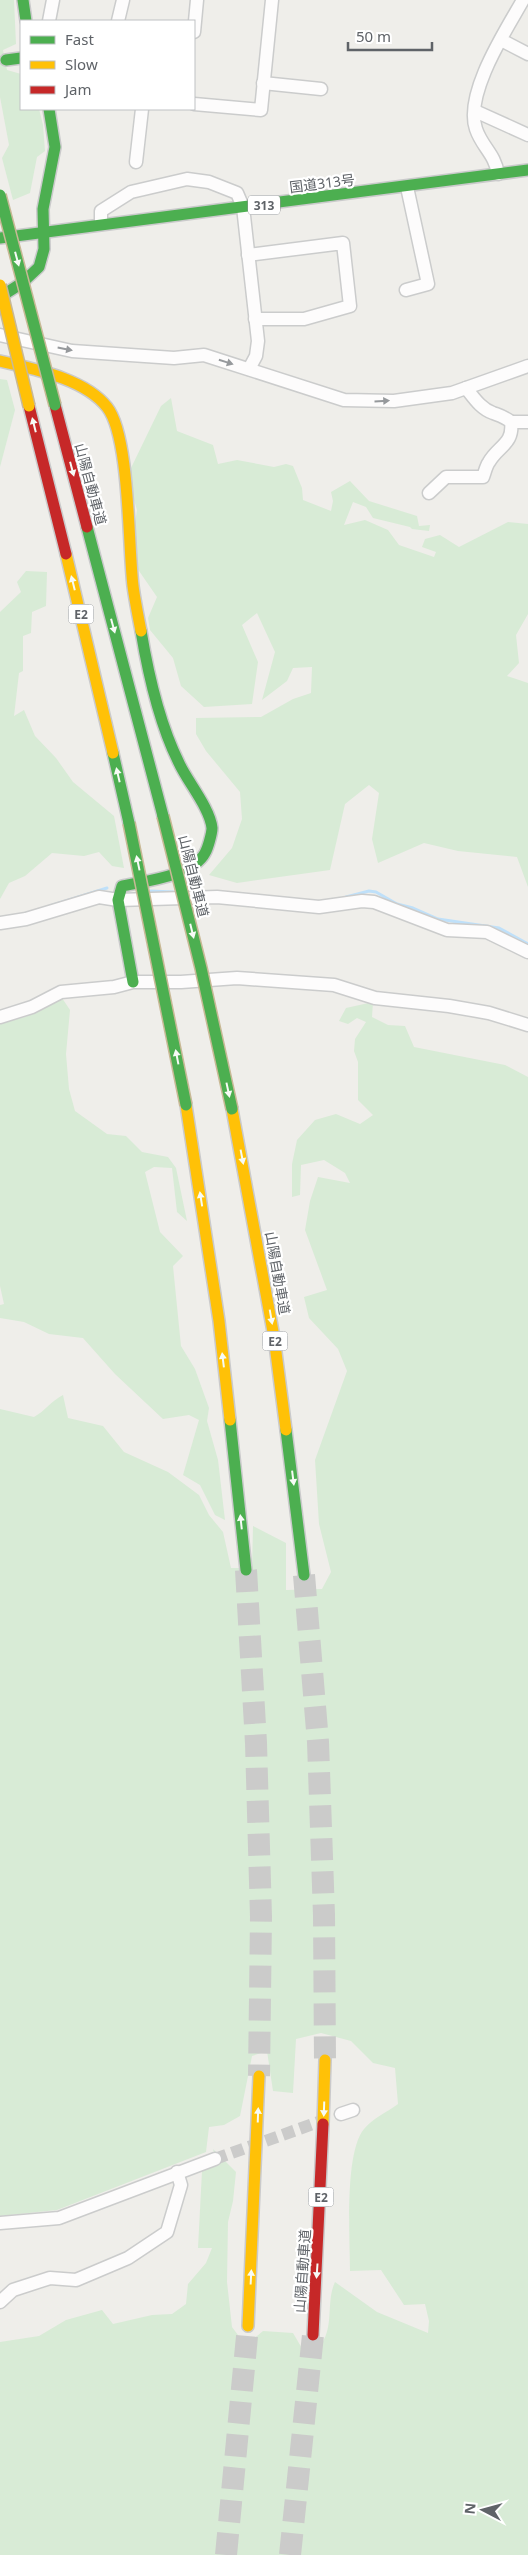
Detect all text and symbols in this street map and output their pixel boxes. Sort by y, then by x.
legend [20,20,195,110]
scale bar [348,20,432,52]
text: 50 m [356,26,391,46]
text: Fast [65,29,94,49]
text: Slow [65,54,98,74]
text: Jam [63,79,92,99]
street label: 国道313号 [288,170,356,196]
road number: 313 [248,196,280,214]
one-way arrow [13,252,21,267]
one-way arrow [57,346,73,354]
one-way arrow [218,358,233,366]
one-way arrow [374,397,390,405]
one-way arrow [30,418,38,433]
street label: 山陽自動車道 [71,441,111,527]
one-way arrow [68,461,76,476]
one-way arrow [69,575,77,590]
road number: E2 [68,604,94,624]
one-way arrow [109,618,117,634]
one-way arrow [114,767,122,783]
street label: 山陽自動車道 [175,833,213,919]
one-way arrow [134,856,142,871]
one-way arrow [188,924,196,939]
one-way arrow [173,1048,181,1064]
one-way arrow [224,1082,232,1097]
one-way arrow [238,1149,246,1165]
one-way arrow [197,1191,205,1207]
street label: 山陽自動車道 [261,1230,295,1316]
one-way arrow [267,1309,275,1325]
road number: E2 [262,1332,288,1350]
one-way arrow [219,1352,227,1368]
one-way arrow [289,1470,297,1486]
one-way arrow [237,1514,245,1530]
one-way arrow [320,2101,328,2117]
one-way arrow [254,2106,262,2122]
road number: E2 [308,2188,334,2206]
street label: 山陽自動車道 [290,2228,314,2314]
one-way arrow [312,2263,320,2279]
one-way arrow [247,2269,255,2285]
north arrow [458,2485,508,2535]
text: N [460,2502,480,2515]

